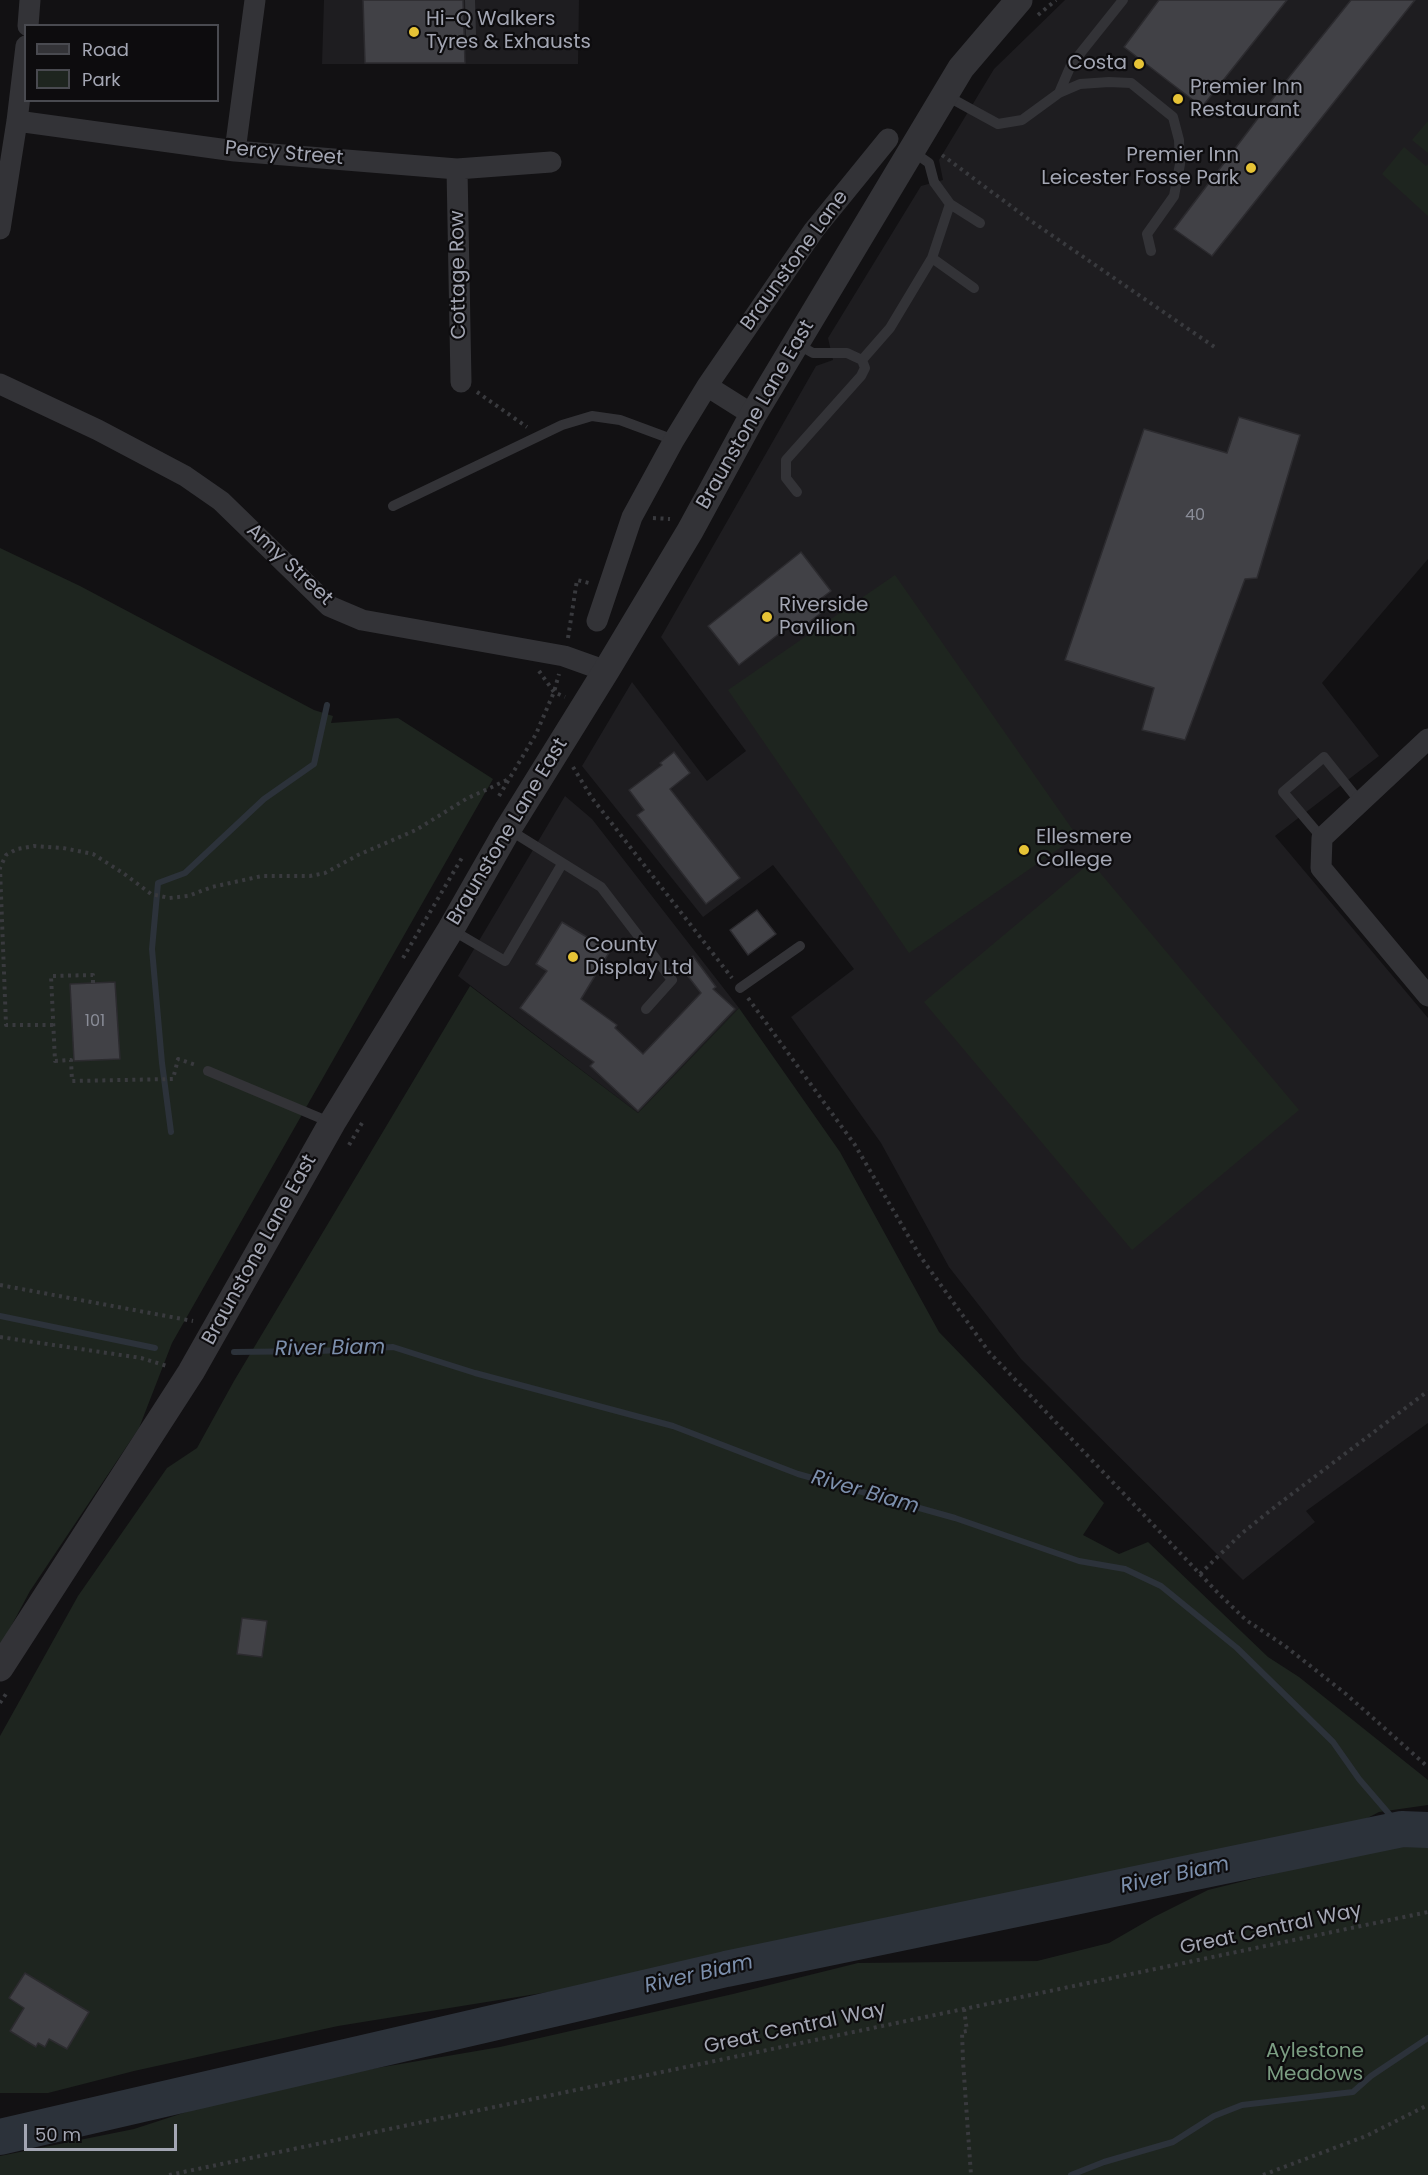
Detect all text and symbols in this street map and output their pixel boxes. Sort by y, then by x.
place label: Hi-Q Walkers Tyres & Exhausts [426,8,591,55]
legend [24,24,219,102]
marker: Hi-Q Walkers Tyres & Exhausts [407,25,421,39]
text: Road [82,37,129,62]
place label: Costa [1068,52,1127,76]
marker: Costa [1132,57,1146,71]
text: Park [82,67,121,92]
place label: Premier Inn Restaurant [1190,76,1303,123]
marker: Premier Inn Restaurant [1171,92,1185,106]
street label: Percy Street [224,137,344,171]
place label: Premier Inn Leicester Fosse Park [1041,144,1239,191]
marker: Premier Inn Leicester Fosse Park [1244,161,1258,175]
street label: Braunstone Lane [736,186,854,336]
street label: Cottage Row [446,210,472,340]
street label: Braunstone Lane East [692,316,820,514]
house number: 40 [1185,506,1205,526]
street label: Amy Street [241,519,337,611]
place label: Riverside Pavilion [779,594,868,641]
marker: Riverside Pavilion [760,610,774,624]
street label: Braunstone Lane East [443,734,573,930]
place label: Ellesmere College [1036,826,1132,873]
marker: Ellesmere College [1017,843,1031,857]
place label: County Display Ltd [585,934,692,981]
marker: County Display Ltd [566,950,580,964]
house number: 101 [85,1012,105,1032]
street label: Braunstone Lane East [198,1151,322,1349]
water label: River Biam [274,1335,386,1363]
water label: River Biam [808,1466,922,1520]
water label: River Biam [1118,1852,1232,1900]
street label: Great Central Way [1178,1899,1364,1961]
water label: River Biam [642,1950,756,2000]
street label: Great Central Way [702,1998,888,2060]
park label: Aylestone Meadows [1266,2040,1364,2087]
scale bar [27,2112,180,2150]
text: 50 m [35,2122,81,2147]

